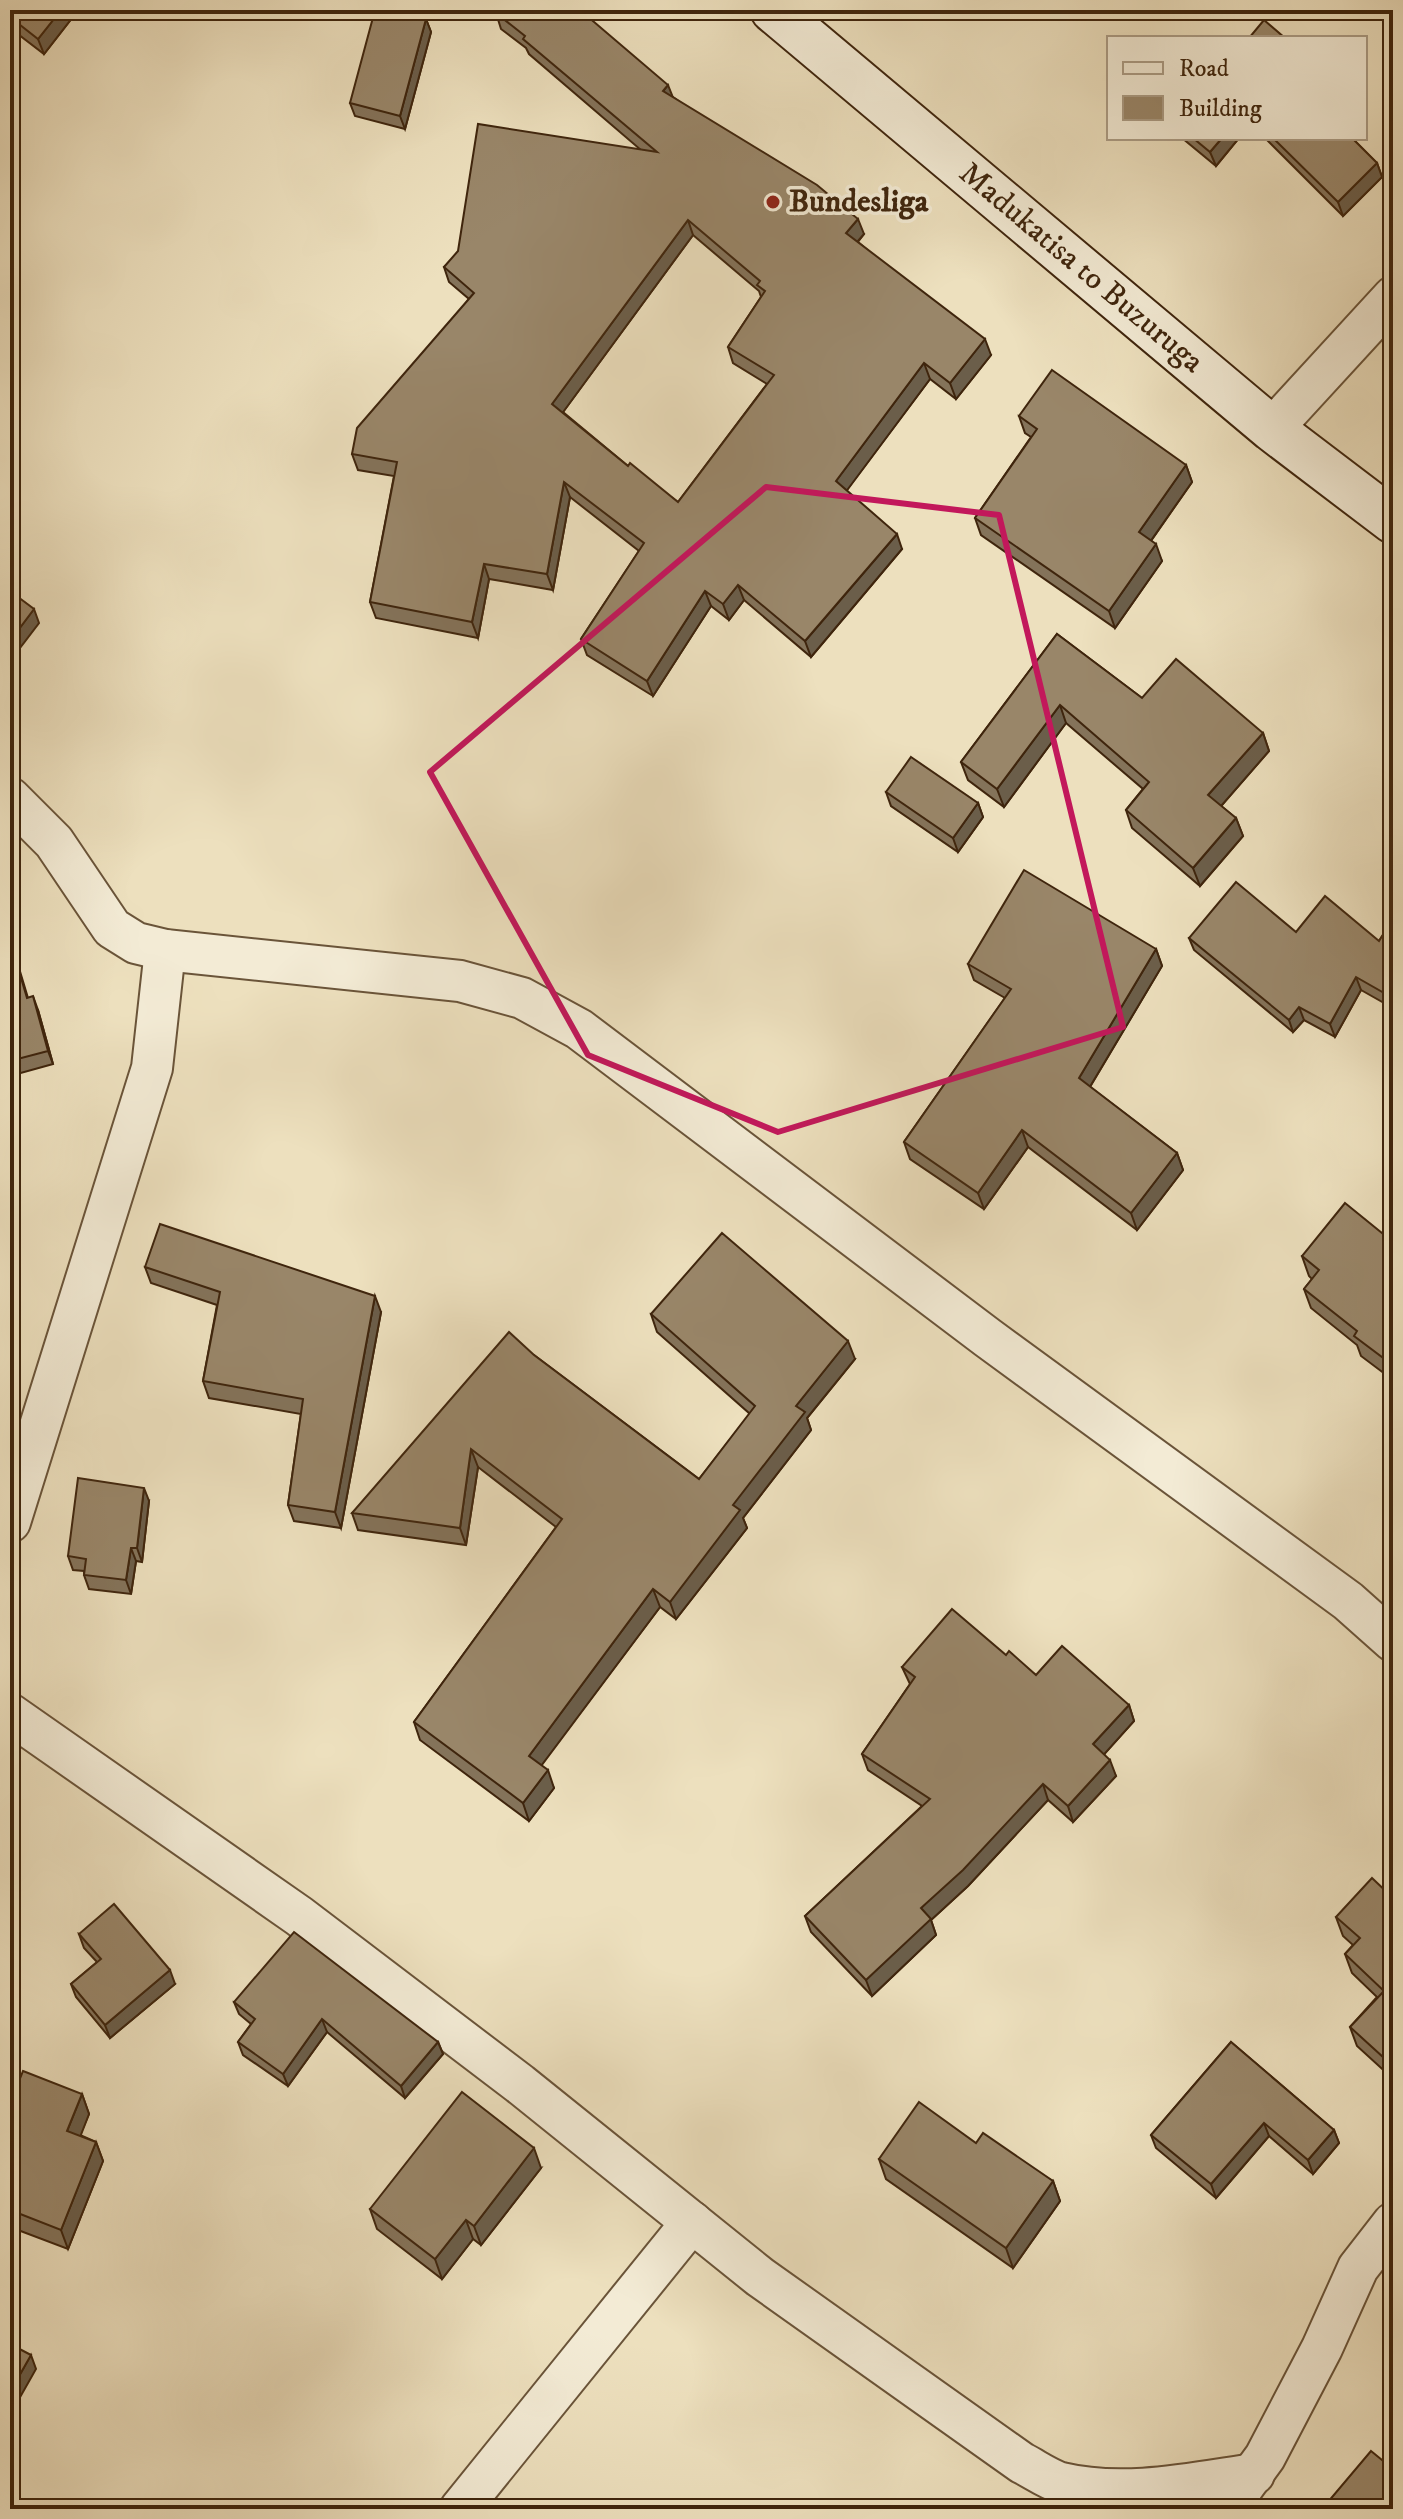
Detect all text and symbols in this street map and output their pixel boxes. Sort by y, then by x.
legend [1107,36,1367,140]
text: Road [1179,54,1229,84]
text: Building [1179,94,1262,124]
street label: Madukatisa to Buzuruga [950,154,1212,382]
place label: Bundesliga [789,182,929,222]
marker: Bundesliga [764,193,782,211]

